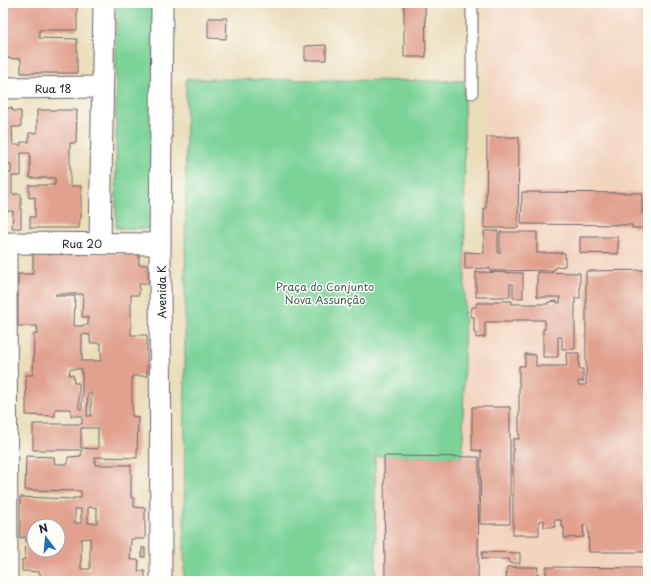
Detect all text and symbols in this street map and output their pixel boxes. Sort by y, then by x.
street label: Rua 18 [35,80,71,97]
street label: Rua 20 [62,235,102,252]
street label: Avenida K [153,265,170,318]
park label: Praça do Conjunto Nova Assunção [276,278,374,308]
north arrow [26,518,66,558]
text: N [37,518,50,537]

